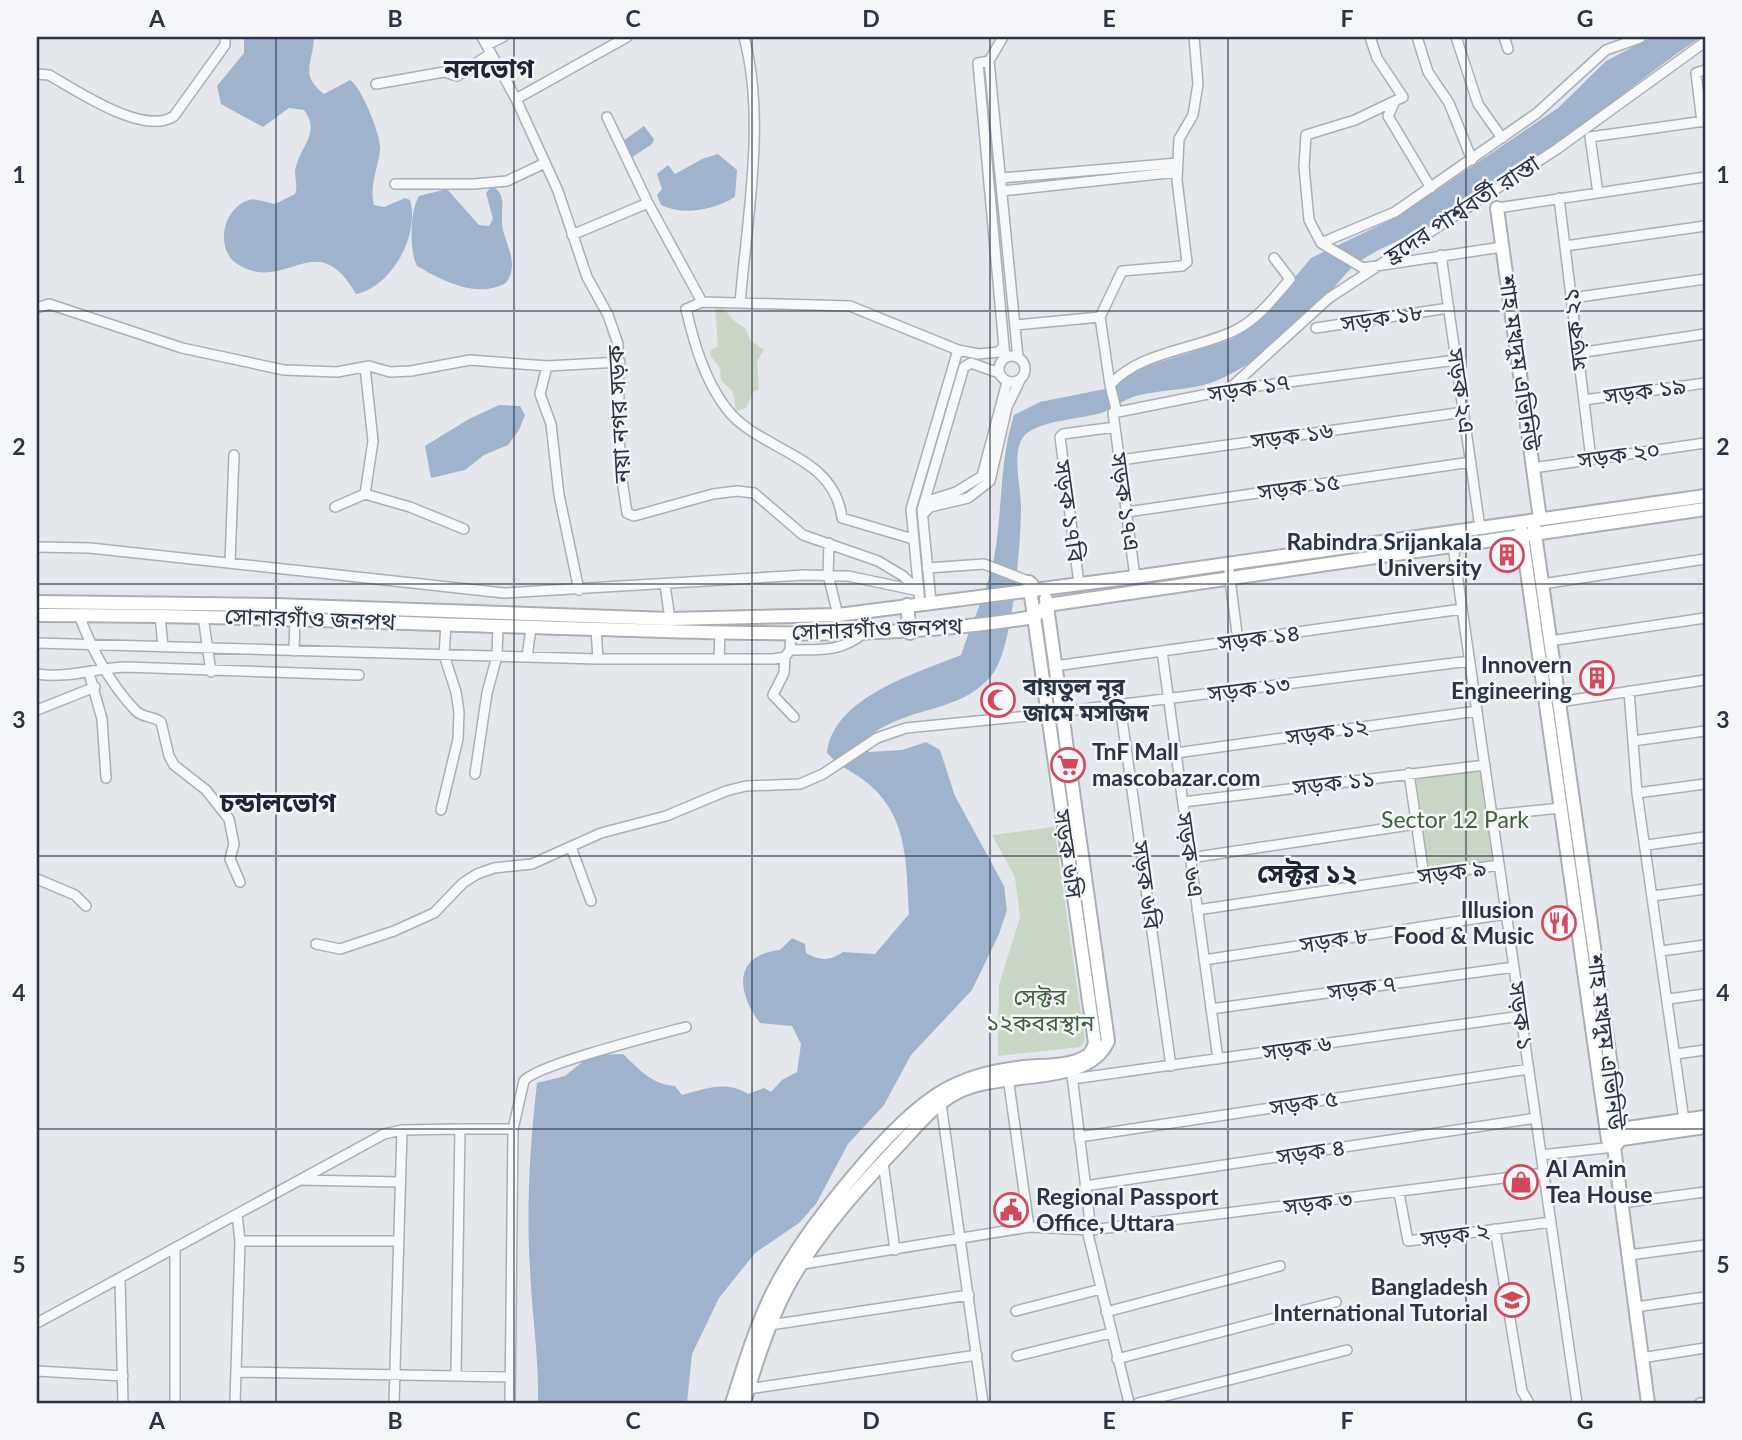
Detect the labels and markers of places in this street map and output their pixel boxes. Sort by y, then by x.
place label: Rabindra Srijankala University [1286,527,1483,581]
building icon: Rabindra Srijankala University [1488,536,1526,574]
place label: Innovern Engineering [1451,650,1572,704]
building icon: Innovern Engineering [1578,659,1616,697]
place label: বায়তুল নূর জামে মসজিদ [1022,672,1150,726]
mosque icon: বায়তুল নূর জামে মসজিদ [979,681,1017,719]
place label: TnF Mall mascobazar.com [1092,737,1261,791]
supermarket icon: TnF Mall mascobazar.com [1049,746,1087,784]
place label: Illusion Food & Music [1393,895,1534,949]
restaurant icon: Illusion Food & Music [1540,904,1578,942]
place label: Al Amin Tea House [1545,1154,1653,1208]
shop icon: Al Amin Tea House [1502,1163,1540,1201]
place label: Regional Passport Office, Uttara [1036,1182,1219,1236]
public building icon: Regional Passport Office, Uttara [992,1191,1030,1229]
place label: Bangladesh International Tutorial [1273,1272,1488,1326]
school or university icon: Bangladesh International Tutorial [1493,1281,1531,1319]

